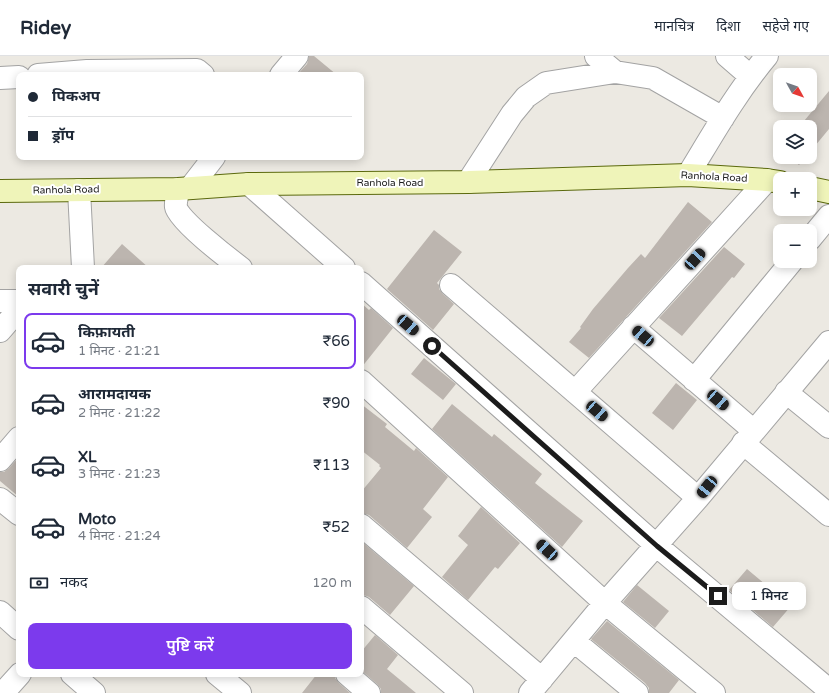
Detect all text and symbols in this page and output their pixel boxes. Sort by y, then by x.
text: Ridey [20,17,71,39]
text: मानचित्र [654,18,694,35]
text: दिशा [716,18,740,35]
text: सहेजे गए [762,18,809,35]
north arrow [773,68,817,112]
map controls [773,68,817,268]
text: पिकअप [52,87,100,105]
button: layers [773,120,817,164]
text: ड्रॉप [52,126,74,144]
street label: Ranhola Road [680,169,748,185]
button: + [773,172,817,216]
street label: Ranhola Road [357,177,423,189]
street label: Ranhola Road [32,183,100,197]
button: − [773,224,817,268]
car [683,246,707,272]
text: सवारी चुनें [28,278,99,300]
car [395,313,421,337]
icon: car [30,323,66,359]
text: किफ़ायती [78,323,135,341]
car [630,324,656,348]
text: ₹66 [322,332,350,350]
route start [423,337,441,355]
text: 1 मिनट · 21:21 [78,343,161,359]
icon: car [30,385,66,421]
text: आरामदायक [78,385,151,403]
car [705,388,731,412]
text: ₹90 [322,394,350,412]
car [584,399,610,423]
text: 2 मिनट · 21:22 [78,405,161,421]
icon: car [30,447,66,483]
text: XL [78,448,97,466]
text: ₹113 [313,456,350,474]
text: 3 मिनट · 21:23 [78,466,161,482]
car [695,474,719,500]
icon: car [30,509,66,545]
text: Moto [78,510,116,528]
text: ₹52 [322,518,350,536]
text: 4 मिनट · 21:24 [78,528,161,544]
car [534,538,560,562]
icon: cash [28,572,50,594]
text: नकद [60,573,88,591]
text: 120 m [312,575,352,591]
callout: 1 मिनट [732,582,806,610]
route end [709,587,727,605]
text: 1 मिनट [750,588,788,604]
button: पुष्टि करें [28,623,352,669]

